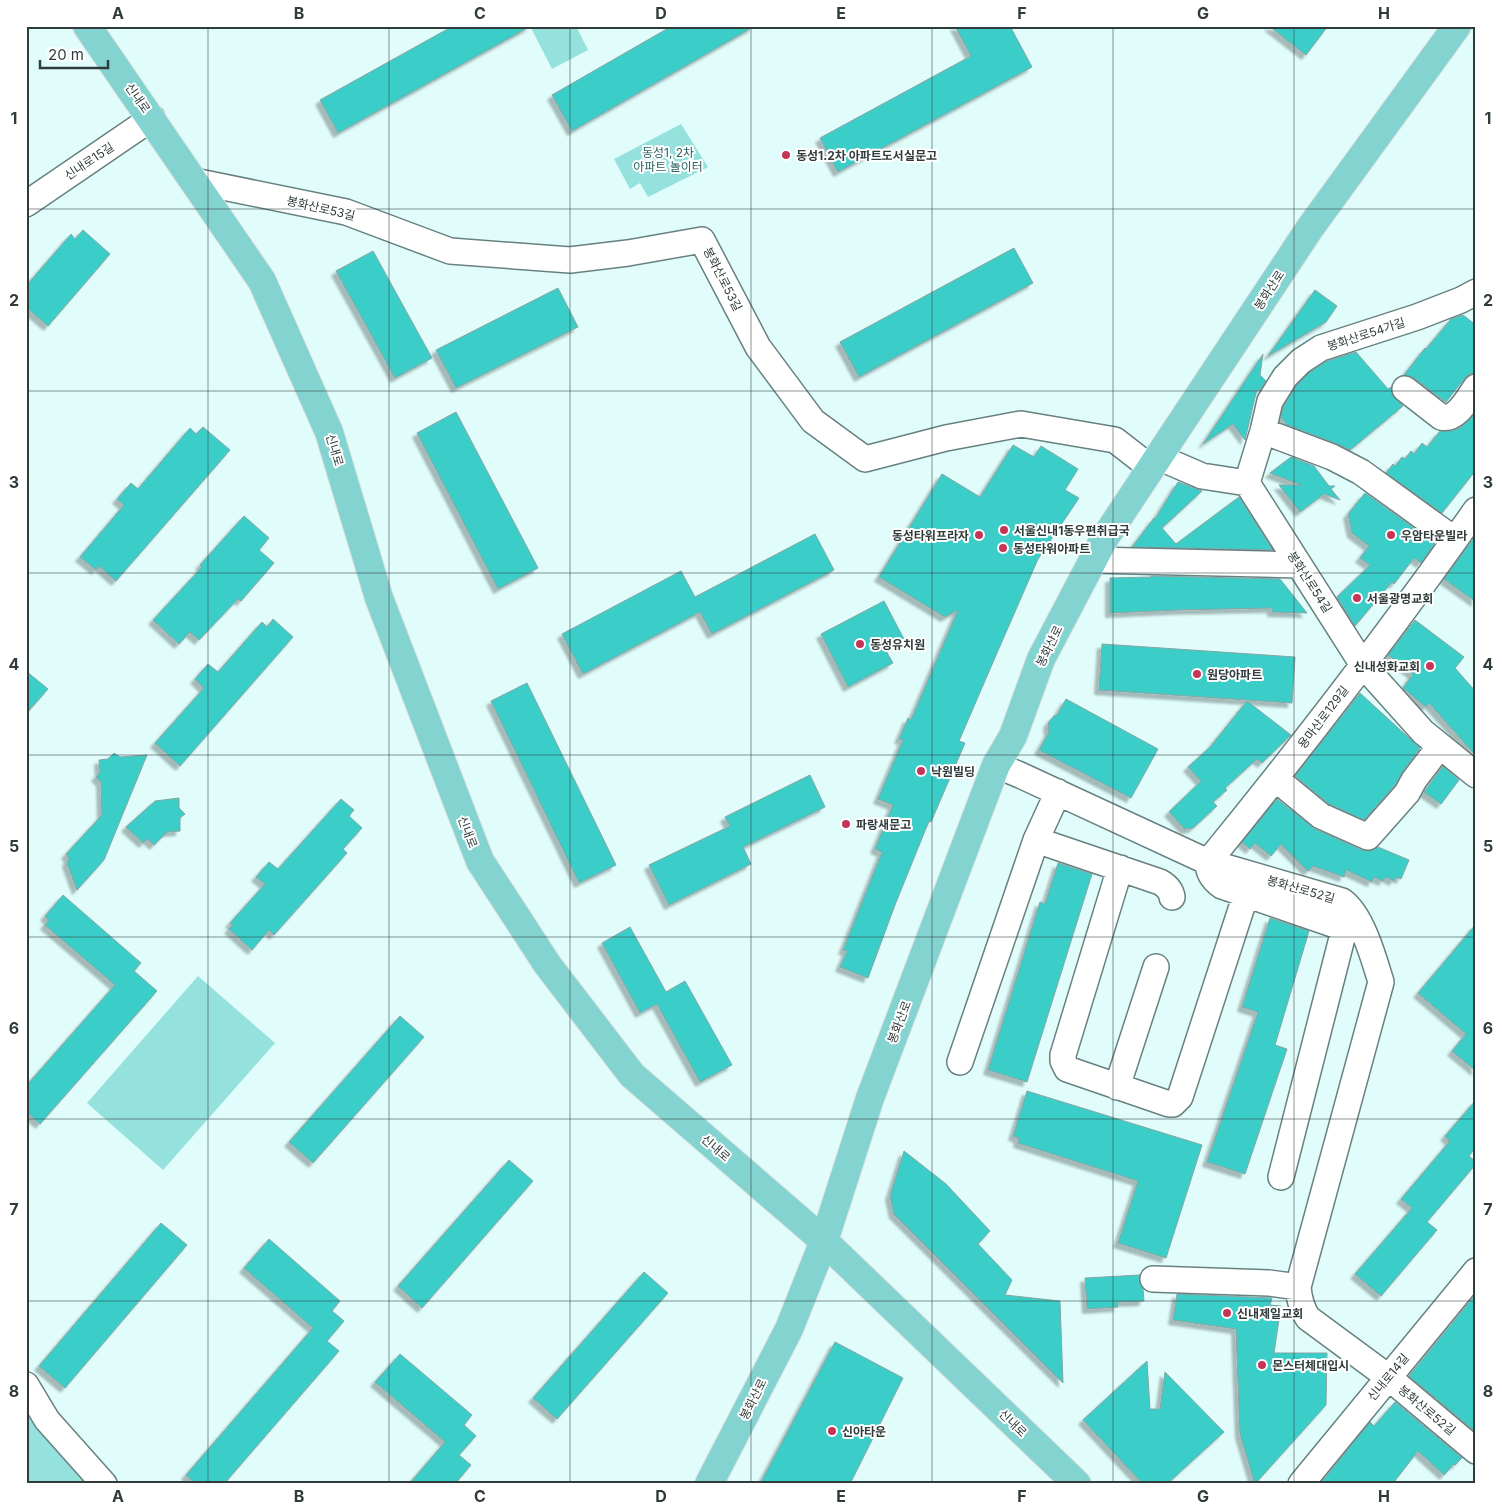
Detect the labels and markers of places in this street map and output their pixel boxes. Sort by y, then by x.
place label: 동성1.2차 아파트도서실문고 [796,148,937,163]
marker: 동성1.2차 아파트도서실문고 [780,149,792,161]
place label: 서울신내1동우편취급국 [1014,523,1130,538]
marker: 서울신내1동우편취급국 [998,524,1010,536]
place label: 동성타워프라자 [892,528,969,543]
place label: 우암타운빌라 [1401,528,1467,543]
marker: 동성타워프라자 [973,529,985,541]
marker: 우암타운빌라 [1385,529,1397,541]
place label: 동성타워아파트 [1013,541,1090,556]
marker: 동성타워아파트 [997,542,1009,554]
place label: 서울광명교회 [1367,591,1433,606]
marker: 서울광명교회 [1351,592,1363,604]
place label: 동성유치원 [870,637,925,652]
marker: 동성유치원 [854,638,866,650]
place label: 신내성화교회 [1354,659,1420,674]
marker: 신내성화교회 [1424,660,1436,672]
place label: 원당아파트 [1207,667,1262,682]
marker: 원당아파트 [1191,668,1203,680]
place label: 낙원빌딩 [931,764,975,779]
marker: 낙원빌딩 [915,765,927,777]
place label: 파랑새문고 [856,817,911,832]
marker: 파랑새문고 [840,818,852,830]
place label: 신내제일교회 [1237,1306,1303,1321]
marker: 신내제일교회 [1221,1307,1233,1319]
place label: 몬스터체대입시 [1272,1358,1349,1373]
marker: 몬스터체대입시 [1256,1359,1268,1371]
place label: 신아타운 [842,1424,886,1439]
marker: 신아타운 [826,1425,838,1437]

